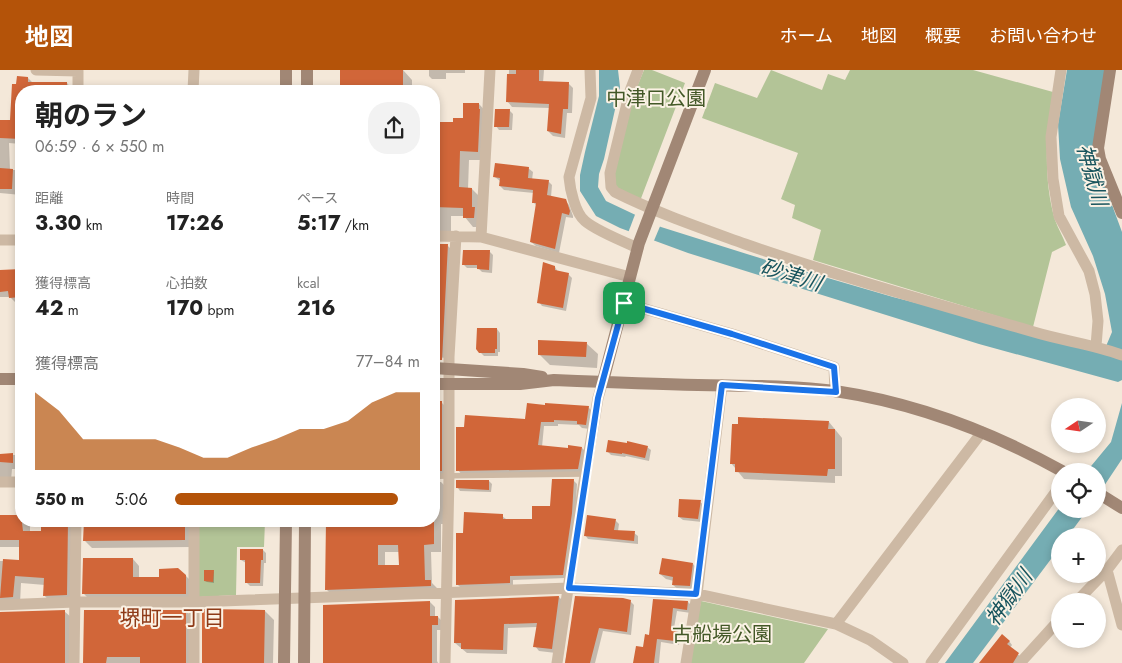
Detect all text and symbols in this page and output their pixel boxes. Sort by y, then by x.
text: 地図 [25,19,73,54]
text: ホーム [780,23,833,49]
text: 地図 [861,23,897,49]
text: 概要 [925,23,961,49]
text: お問い合わせ [989,23,1097,49]
park label: 中津口公園 [606,84,706,113]
text: 朝のラン [35,95,147,136]
button: share [368,102,420,154]
text: 06:59 · 6 × 550 m [35,135,165,158]
water label: 神獄川 [1069,141,1115,211]
text: 距離 [35,188,63,208]
text: 時間 [166,188,194,208]
text: ペース [297,188,338,208]
text: 3.30 [35,208,81,238]
text: 17:26 [166,208,224,238]
text: 5:17 [297,208,341,238]
text: km [81,215,103,235]
text: /km [341,215,369,235]
water label: 砂津川 [756,251,827,299]
text: 獲得標高 [35,273,91,293]
text: 心拍数 [166,273,208,293]
text: kcal [297,273,320,293]
pin [603,282,645,324]
icon: arrive [610,289,638,317]
text: 42 [35,293,63,323]
text: 170 [166,293,203,323]
text: 216 [297,293,336,323]
text: m [63,300,79,320]
text: bpm [203,300,234,320]
text: 77–84 m [356,350,420,373]
text: 獲得標高 [35,352,99,375]
north arrow [1051,398,1106,452]
map controls [1051,398,1106,648]
button: locate [1051,463,1106,518]
text: 550 m [35,488,84,511]
text: 5:06 [115,488,148,511]
button: + [1051,528,1106,583]
water label: 神獄川 [978,562,1041,632]
button: − [1051,593,1106,648]
district label: 堺町一丁目 [120,603,225,633]
park label: 古船場公園 [672,620,772,649]

